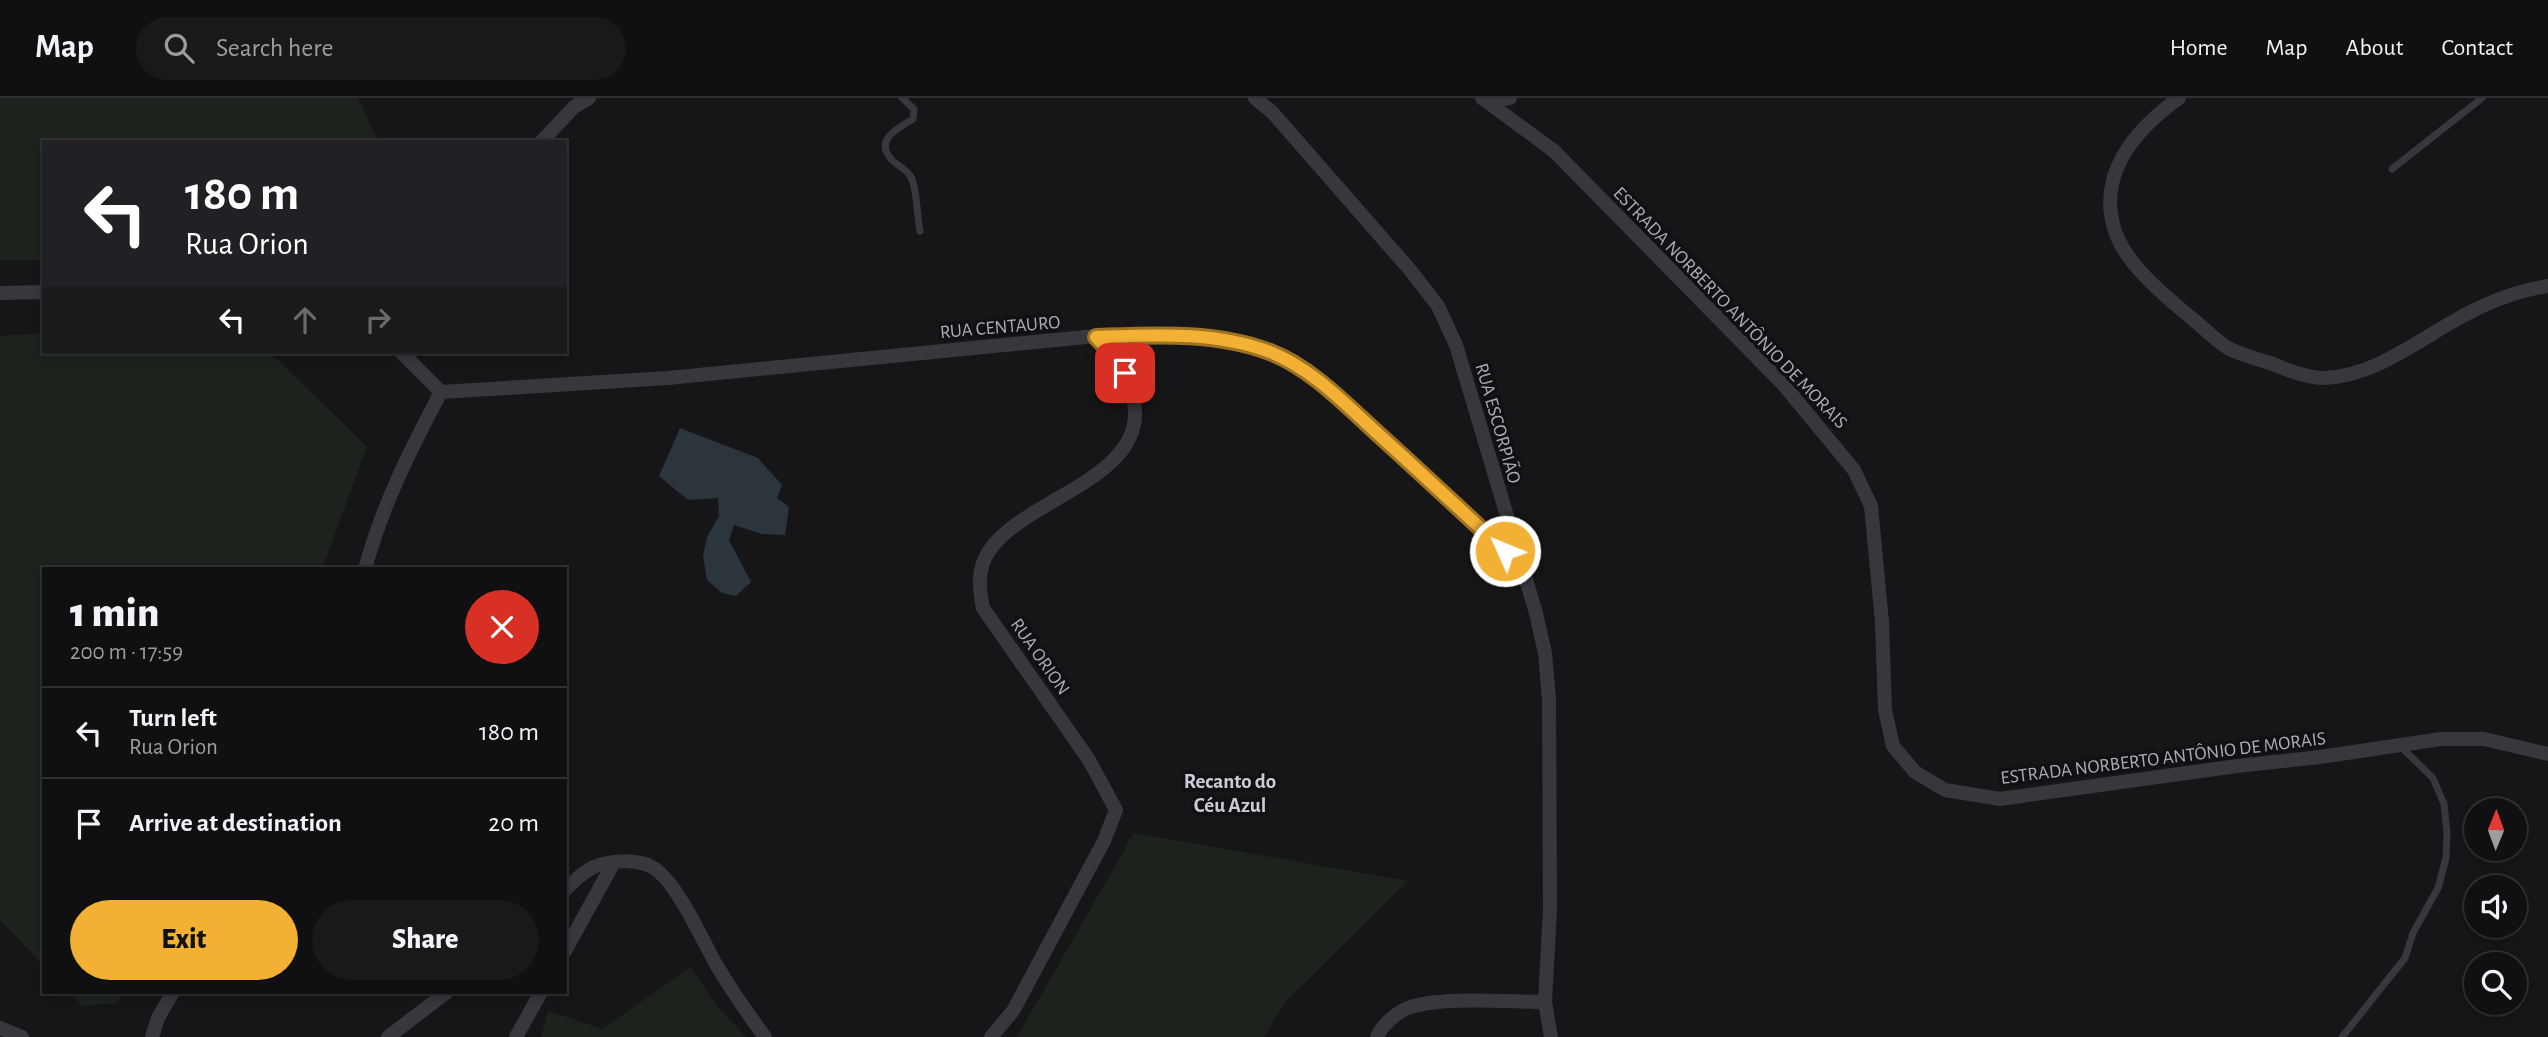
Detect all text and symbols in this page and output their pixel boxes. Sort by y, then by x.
search box [136,17,626,80]
icon: search [160,29,198,67]
text: Map [35,31,94,64]
text: Search here [216,35,334,61]
text: Home [2170,36,2228,60]
text: Map [2266,36,2308,60]
text: About [2346,36,2403,60]
text: Contact [2441,36,2513,60]
icon: left [70,168,161,259]
text: 180 m [185,170,299,219]
street label: ESTRADA NORBERTO ANTÔNIO DE MORAIS [1609,182,1852,432]
text: Rua Orion [185,228,309,260]
icon: left [213,301,251,339]
icon: ahead [286,301,324,339]
icon: right [359,301,397,339]
street label: RUA CENTAURO [939,313,1061,342]
pin [1095,343,1155,403]
icon: arrive [1106,354,1144,392]
street label: RUA ESCORPIÃO [1471,361,1526,486]
position arrow [1468,514,1542,588]
button: close [465,590,539,664]
text: 1 min [70,592,159,634]
street label: RUA ORION [1007,615,1073,698]
text: 200 m · 17:59 [70,641,183,664]
text: Turn left [129,705,217,731]
icon: left [70,714,108,752]
text: 180 m [479,719,539,745]
street label: ESTRADA NORBERTO ANTÔNIO DE MORAIS [1999,727,2327,788]
text: Rua Orion [129,736,218,759]
district label: Recanto do Céu Azul [1184,771,1276,816]
north arrow [2464,798,2527,861]
map controls [2464,798,2527,1015]
icon: arrive [70,805,108,843]
text: Arrive at destination [129,810,342,836]
text: 20 m [488,810,539,836]
button: sound [2464,875,2527,938]
button: Exit [70,900,298,980]
button: Share [312,900,539,980]
button: search [2464,952,2527,1015]

